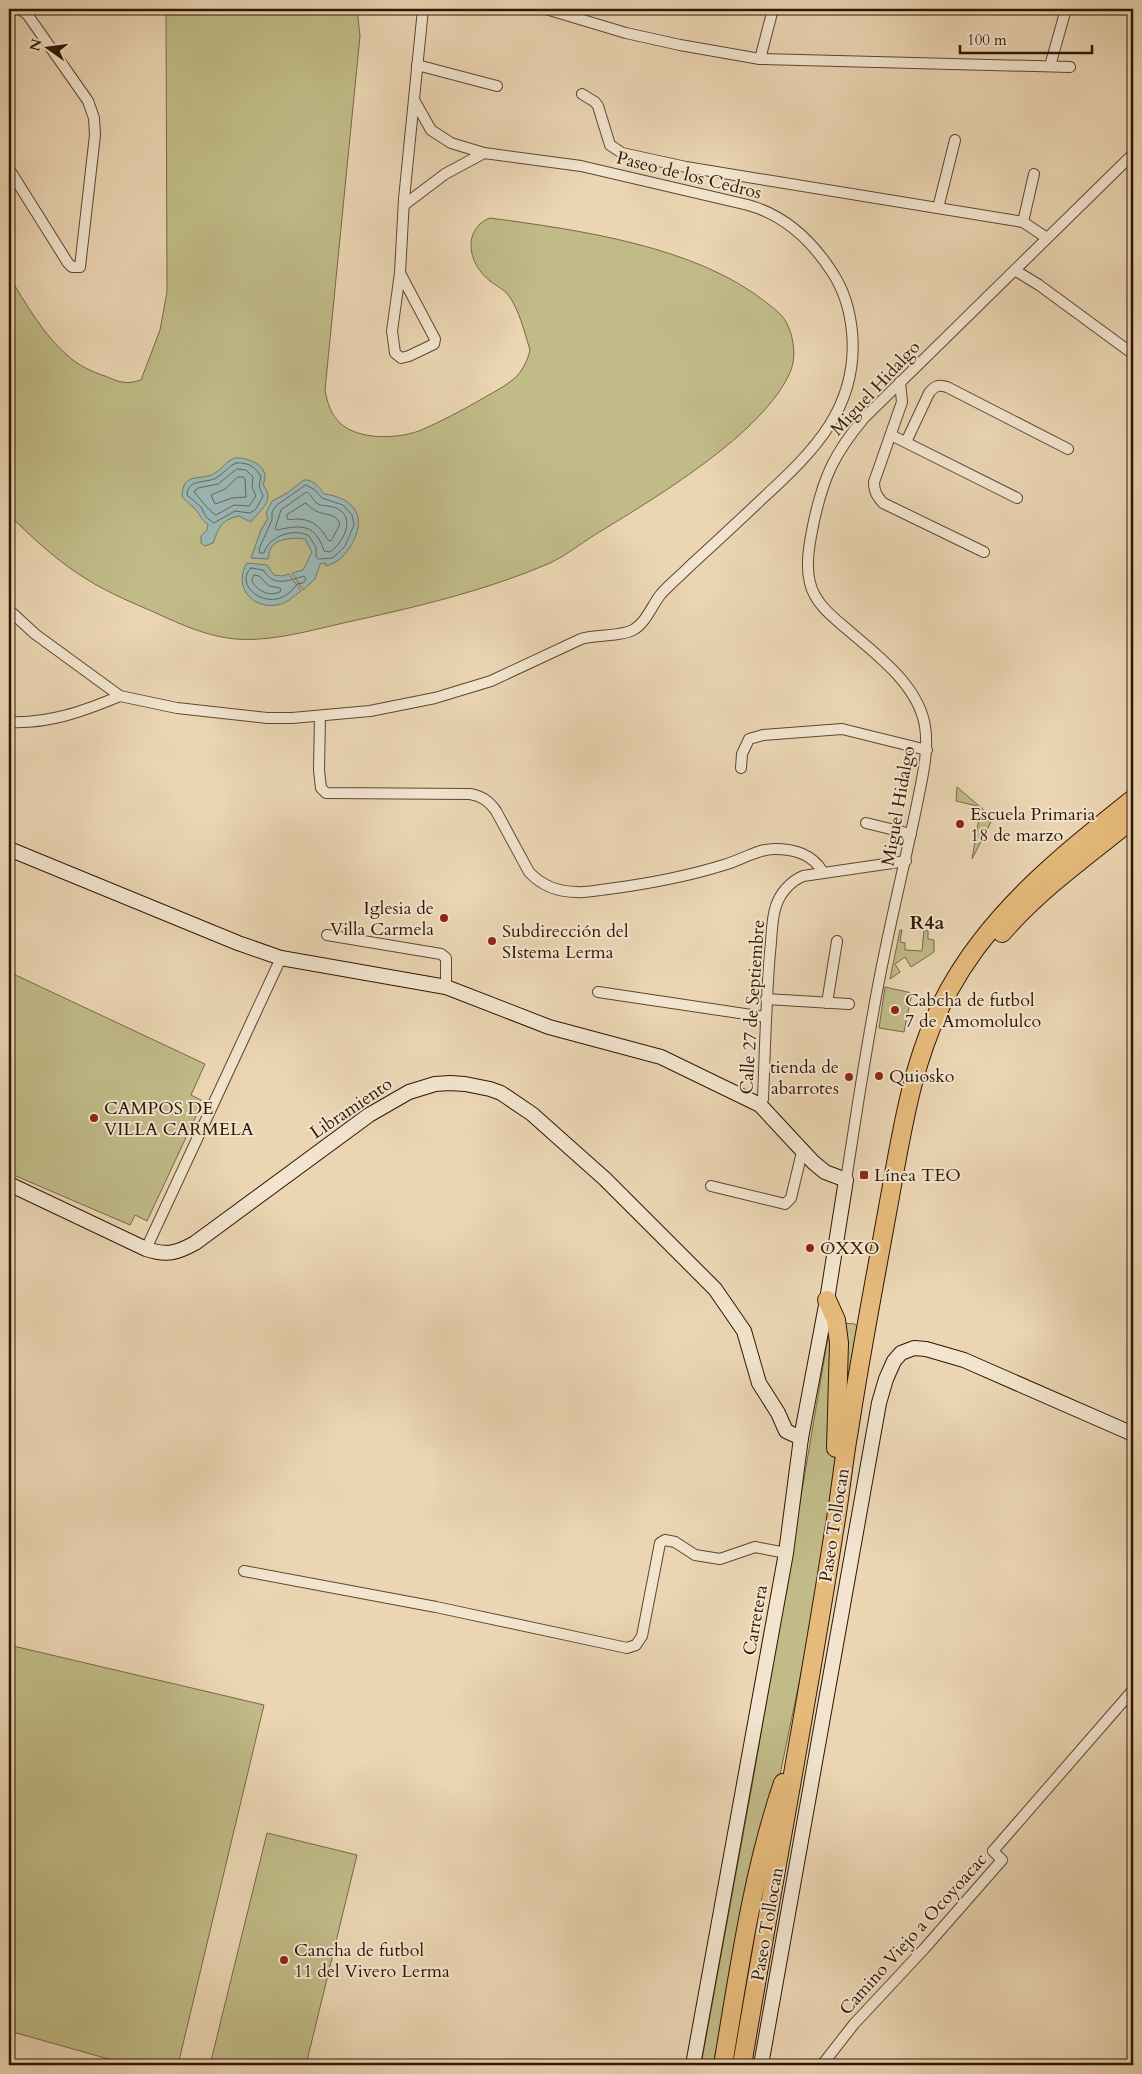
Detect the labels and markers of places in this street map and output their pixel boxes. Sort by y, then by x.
place label: Escuela Primaria 18 de marzo [970,802,1095,848]
marker: Escuela Primaria 18 de marzo [954,818,966,830]
place label: Iglesia de Villa Carmela [330,896,434,942]
marker: Iglesia de Villa Carmela [438,912,450,924]
place label: Subdirección del SIstema Lerma [502,919,629,965]
marker: Subdirección del SIstema Lerma [486,935,498,947]
place label: Cabcha de futbol 7 de Amomolulco [905,988,1042,1034]
marker: Cabcha de futbol 7 de Amomolulco [889,1004,901,1016]
place label: tienda de abarrotes [770,1055,839,1101]
place label: Quiosko [889,1064,955,1089]
marker: Quiosko [873,1070,885,1082]
marker: tienda de abarrotes [843,1071,855,1083]
place label: CAMPOS DE VILLA CARMELA [104,1096,254,1142]
marker: CAMPOS DE VILLA CARMELA [88,1112,100,1124]
place label: Línea TEO [874,1163,961,1188]
marker: Línea TEO [858,1169,870,1181]
place label: OXXO [820,1236,879,1261]
marker: OXXO [804,1242,816,1254]
place label: Cancha de futbol 11 del Vivero Lerma [294,1938,450,1984]
marker: Cancha de futbol 11 del Vivero Lerma [278,1954,290,1966]

